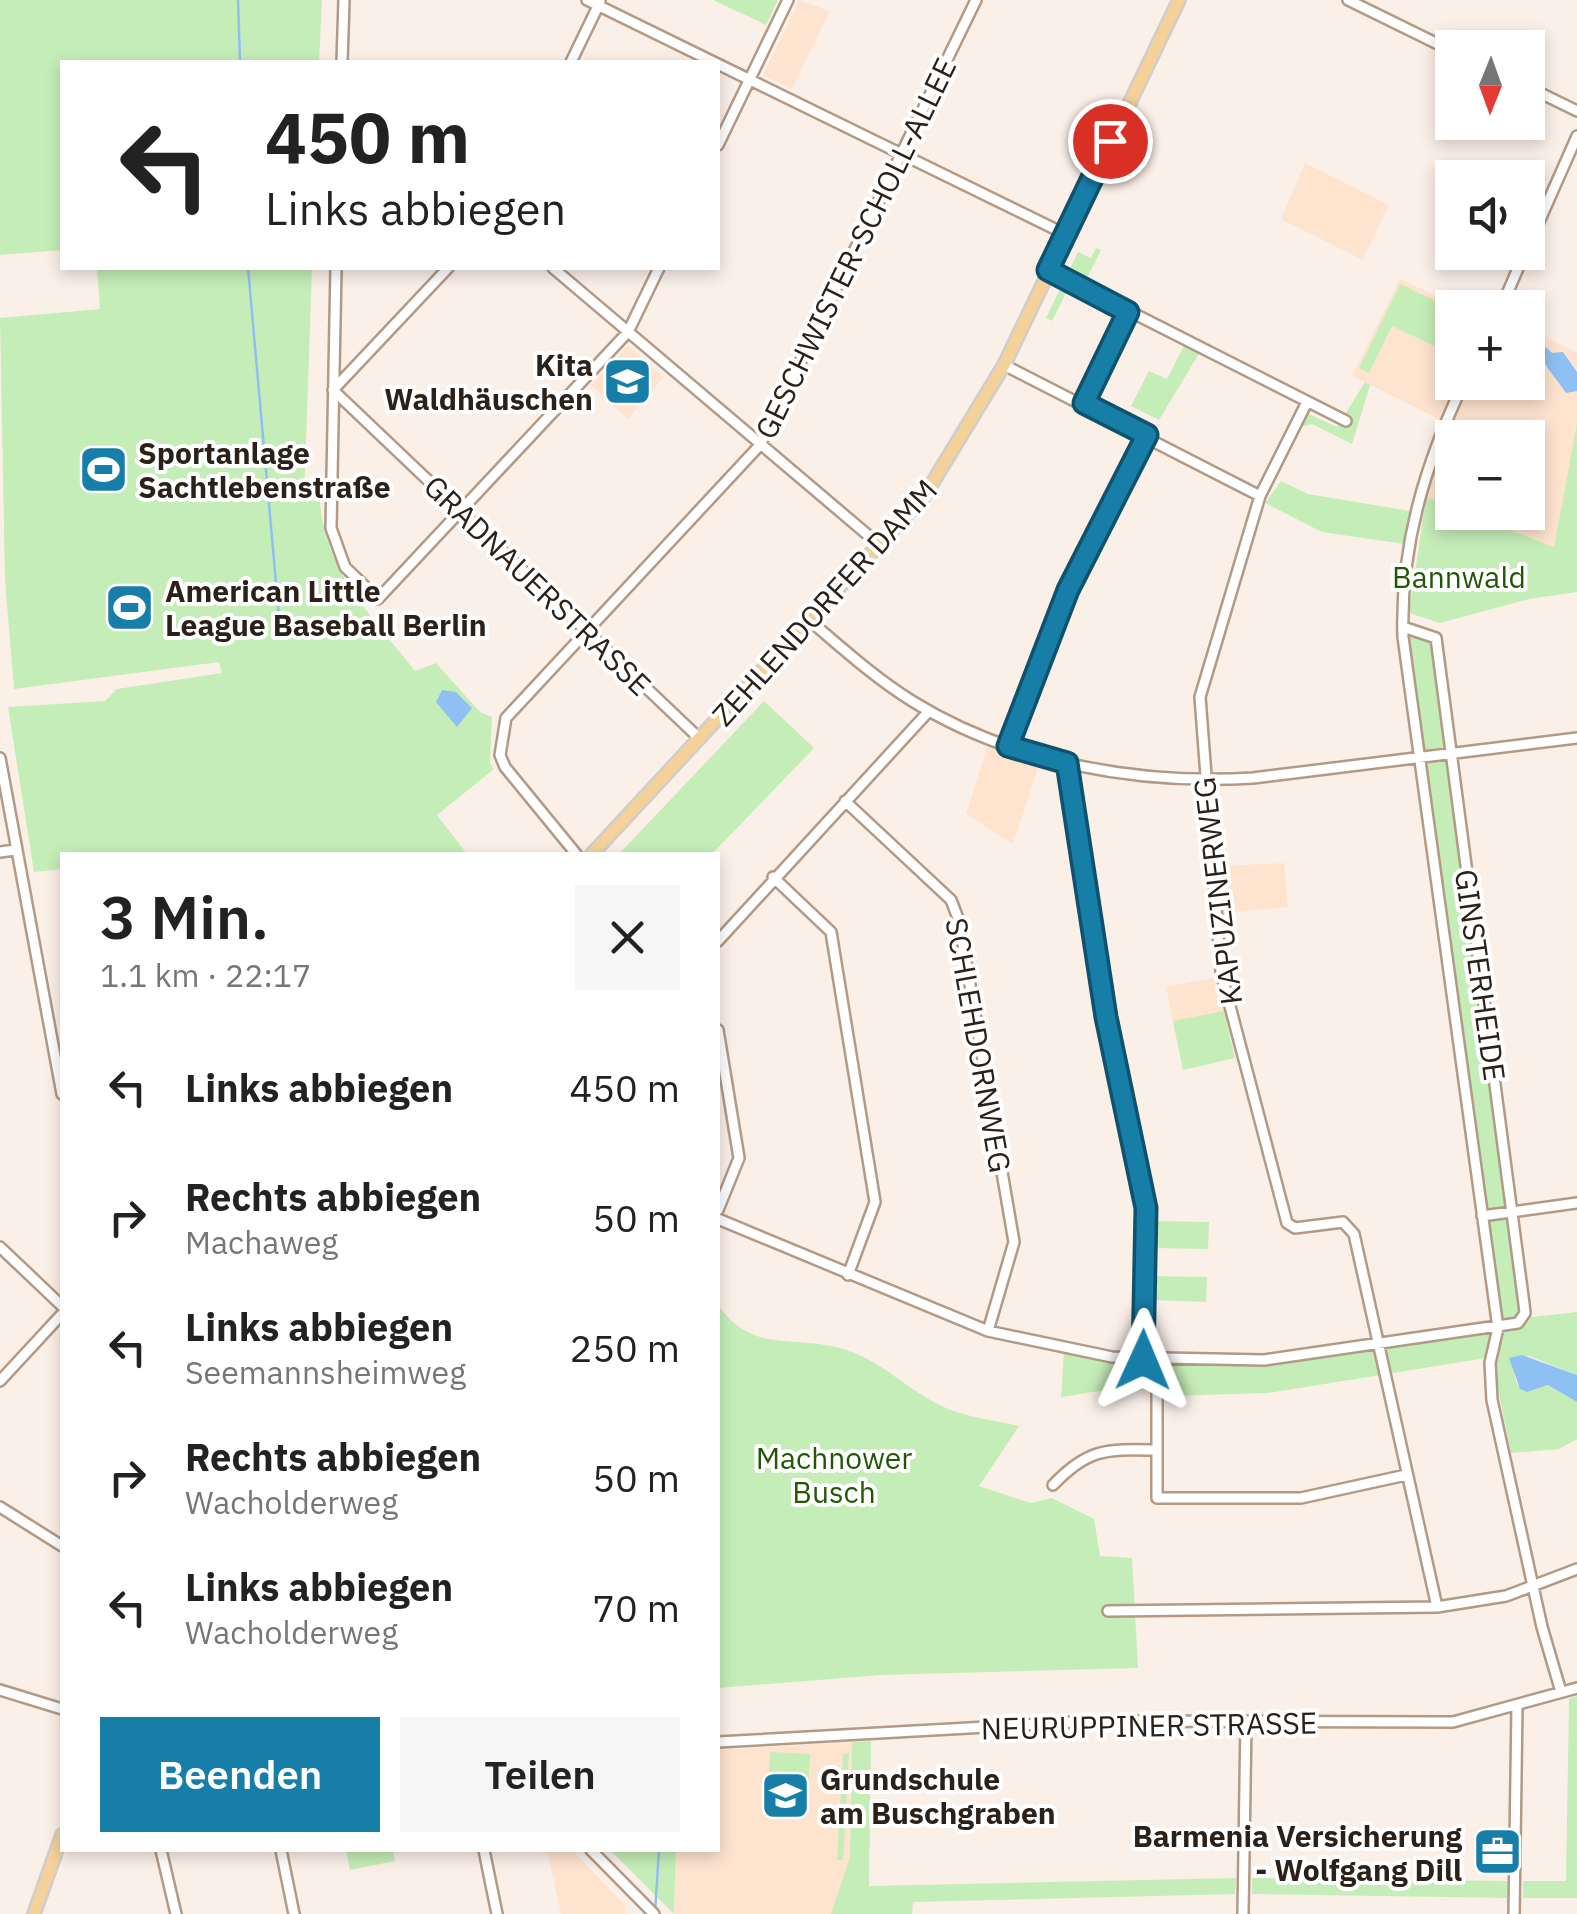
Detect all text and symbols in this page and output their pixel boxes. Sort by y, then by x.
north arrow [1435,30,1545,140]
map controls [1435,30,1545,530]
street label: GESCHWISTER-SCHOLL-ALLEE [746,51,964,445]
text: 450 m [265,91,470,182]
pin [1068,99,1153,184]
icon: left [100,100,230,230]
icon: arrive [1083,114,1138,169]
button: sound [1435,160,1545,270]
text: Links abbiegen [265,179,566,237]
button: + [1435,290,1545,400]
place label: Kita Waldhäuschen [384,345,593,418]
school or university icon: Kita Waldhäuschen [602,355,654,407]
button: − [1435,420,1545,530]
place label: Sportanlage Sachtlebenstraße [138,433,391,506]
sports icon: Sportanlage Sachtlebenstraße [77,443,129,495]
street label: GRADNAUERSTRASSE [416,466,660,704]
street label: ZEHLENDORFER DAMM [703,471,945,733]
park label: Bannwald [1392,557,1526,596]
place label: American Little League Baseball Berlin [165,571,487,644]
sports icon: American Little League Baseball Berlin [104,581,156,633]
street label: KAPUZINERWEG [1184,775,1250,1007]
street label: GINSTERHEIDE [1447,867,1515,1083]
text: 3 Min. [100,877,269,956]
button: close [575,885,680,990]
street label: SCHLEHDORNWEG [937,915,1021,1175]
text: 1.1 km · 22:17 [100,954,311,996]
icon: left [100,1060,155,1115]
text: Links abbiegen [185,1063,453,1112]
text: 450 m [569,1063,680,1112]
text: Rechts abbiegen [185,1172,481,1221]
icon: right [100,1190,155,1245]
text: 50 m [592,1193,680,1242]
text: Machaweg [185,1221,338,1263]
text: Links abbiegen [185,1302,453,1351]
position arrow [1091,1308,1195,1412]
icon: left [100,1320,155,1375]
text: 250 m [569,1323,680,1372]
text: Seemannsheimweg [185,1351,466,1393]
text: Rechts abbiegen [185,1432,481,1481]
park label: Machnower Busch [756,1438,912,1511]
icon: right [100,1450,155,1505]
text: 50 m [592,1453,680,1502]
text: Wacholderweg [185,1481,398,1523]
text: Links abbiegen [185,1562,453,1611]
icon: left [100,1580,155,1635]
text: 70 m [592,1583,680,1632]
text: Wacholderweg [185,1611,398,1653]
street label: NEURUPPINER STRASSE [981,1703,1317,1747]
button: Beenden [100,1717,380,1832]
button: Teilen [400,1717,680,1832]
place label: Grundschule am Buschgraben [820,1759,1056,1832]
school or university icon: Grundschule am Buschgraben [759,1769,811,1821]
place label: Barmenia Versicherung - Wolfgang Dill [1133,1816,1462,1889]
office icon: Barmenia Versicherung - Wolfgang Dill [1471,1826,1523,1878]

